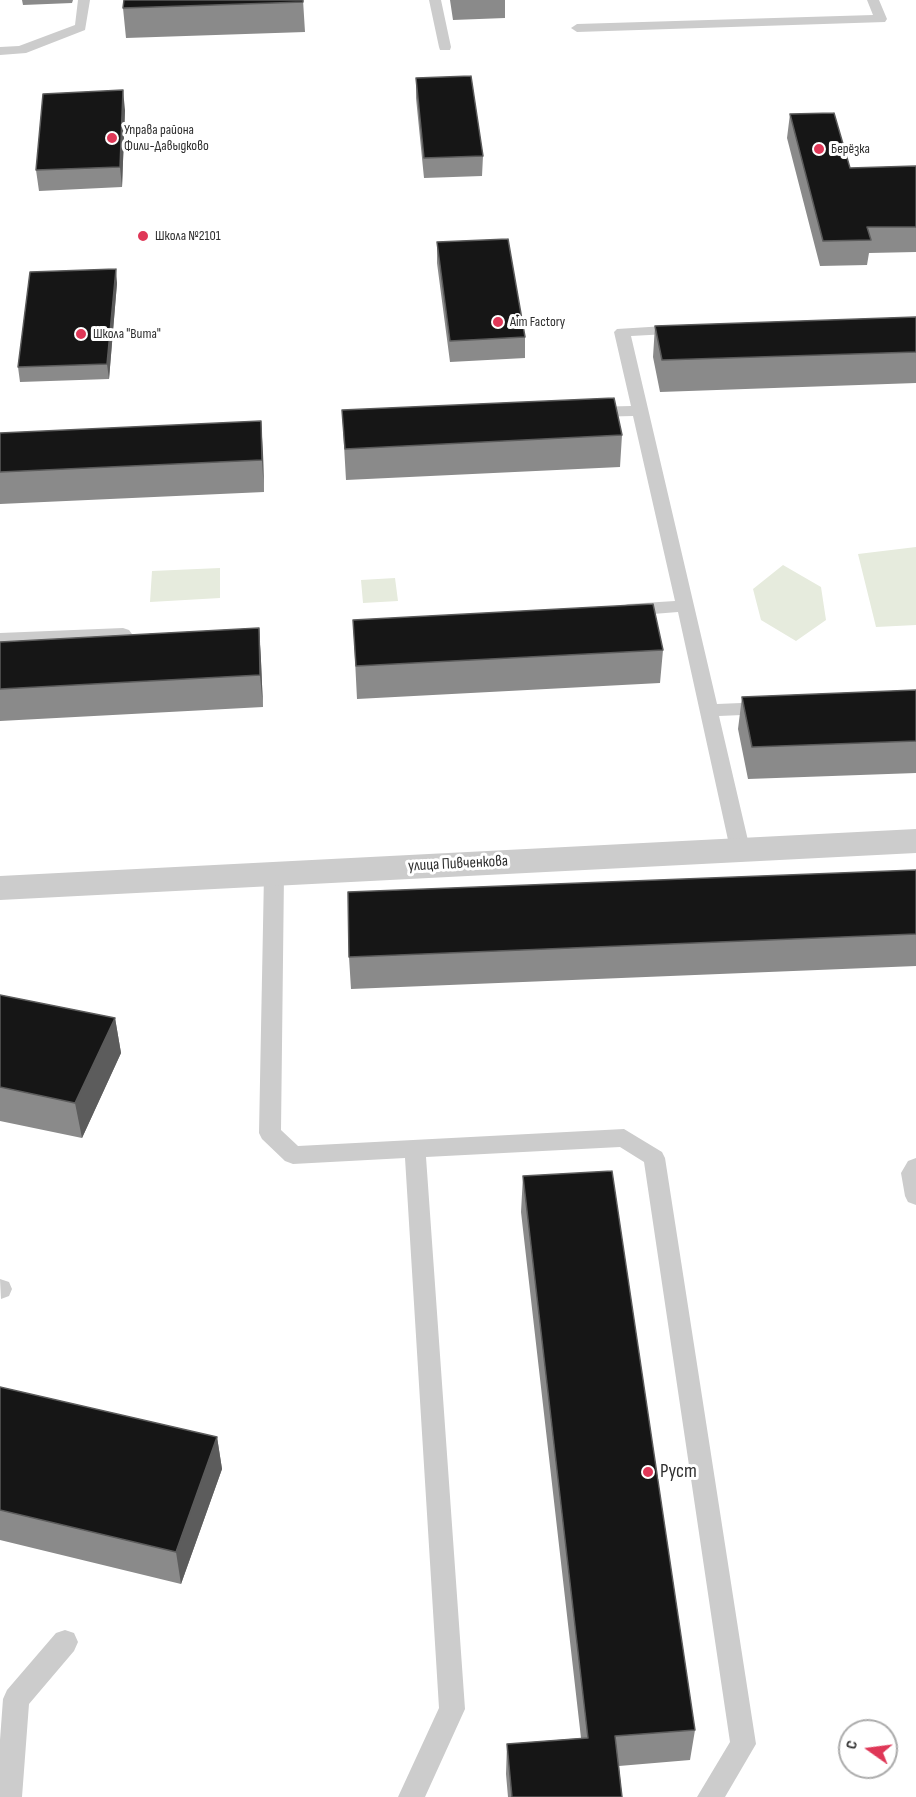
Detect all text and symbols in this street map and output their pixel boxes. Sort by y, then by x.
place label: Управа района Фили-Давыдково [124,122,209,154]
marker: Управа района Фили-Давыдково [105,131,119,145]
place label: Берёзка [831,141,870,157]
marker: Берёзка [812,142,826,156]
place label: Школа №2101 [155,228,221,244]
marker: Школа №2101 [136,229,150,243]
place label: Aim Factory [510,314,565,330]
marker: Aim Factory [491,315,505,329]
place label: Школа "Вита" [93,326,161,342]
marker: Школа "Вита" [74,327,88,341]
street label: улица Пивченкова [408,852,508,876]
place label: Руст [660,1460,697,1484]
marker: Руст [641,1465,655,1479]
north arrow [838,1719,898,1779]
text: С [842,1739,862,1751]

